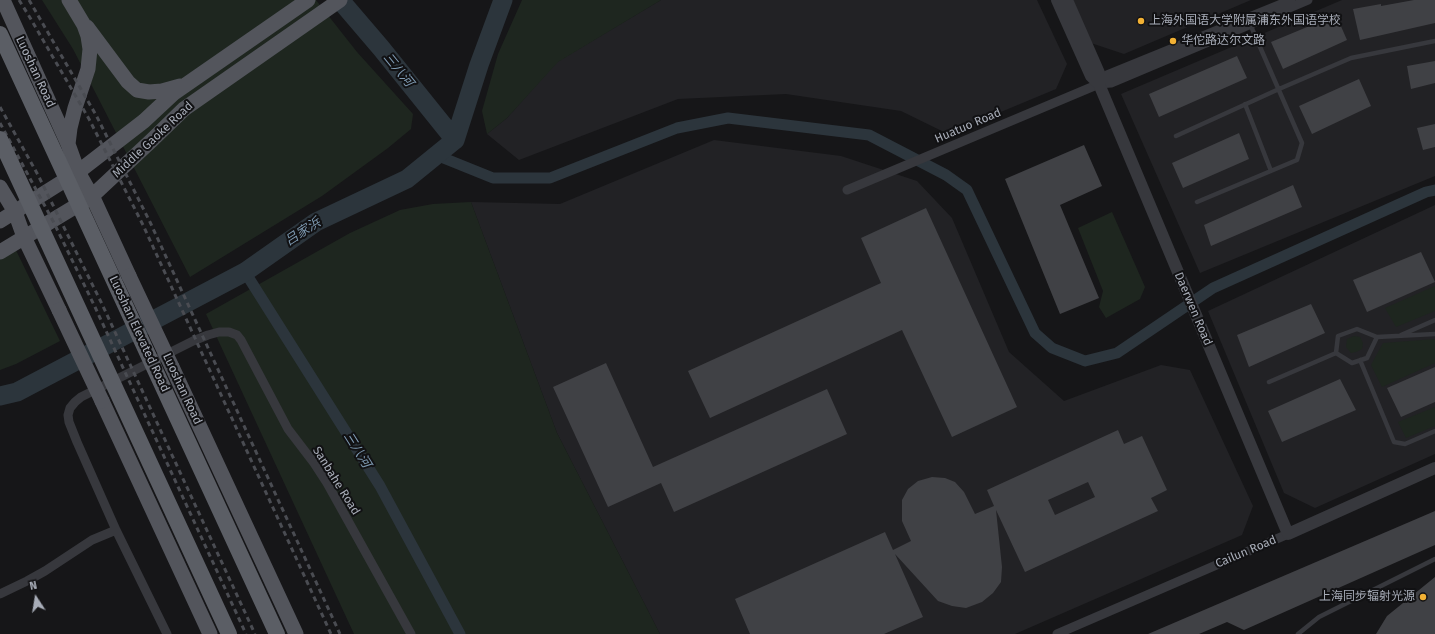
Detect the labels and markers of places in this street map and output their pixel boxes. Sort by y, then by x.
place label: 上海外国语大学附属浦东外国语学校 [1149,14,1341,28]
marker: 上海外国语大学附属浦东外国语学校 [1136,16,1146,26]
place label: 华佗路达尔文路 [1181,34,1265,48]
marker: 华佗路达尔文路 [1168,36,1178,46]
place label: 上海同步辐射光源 [1319,590,1415,604]
marker: 上海同步辐射光源 [1418,592,1428,602]

